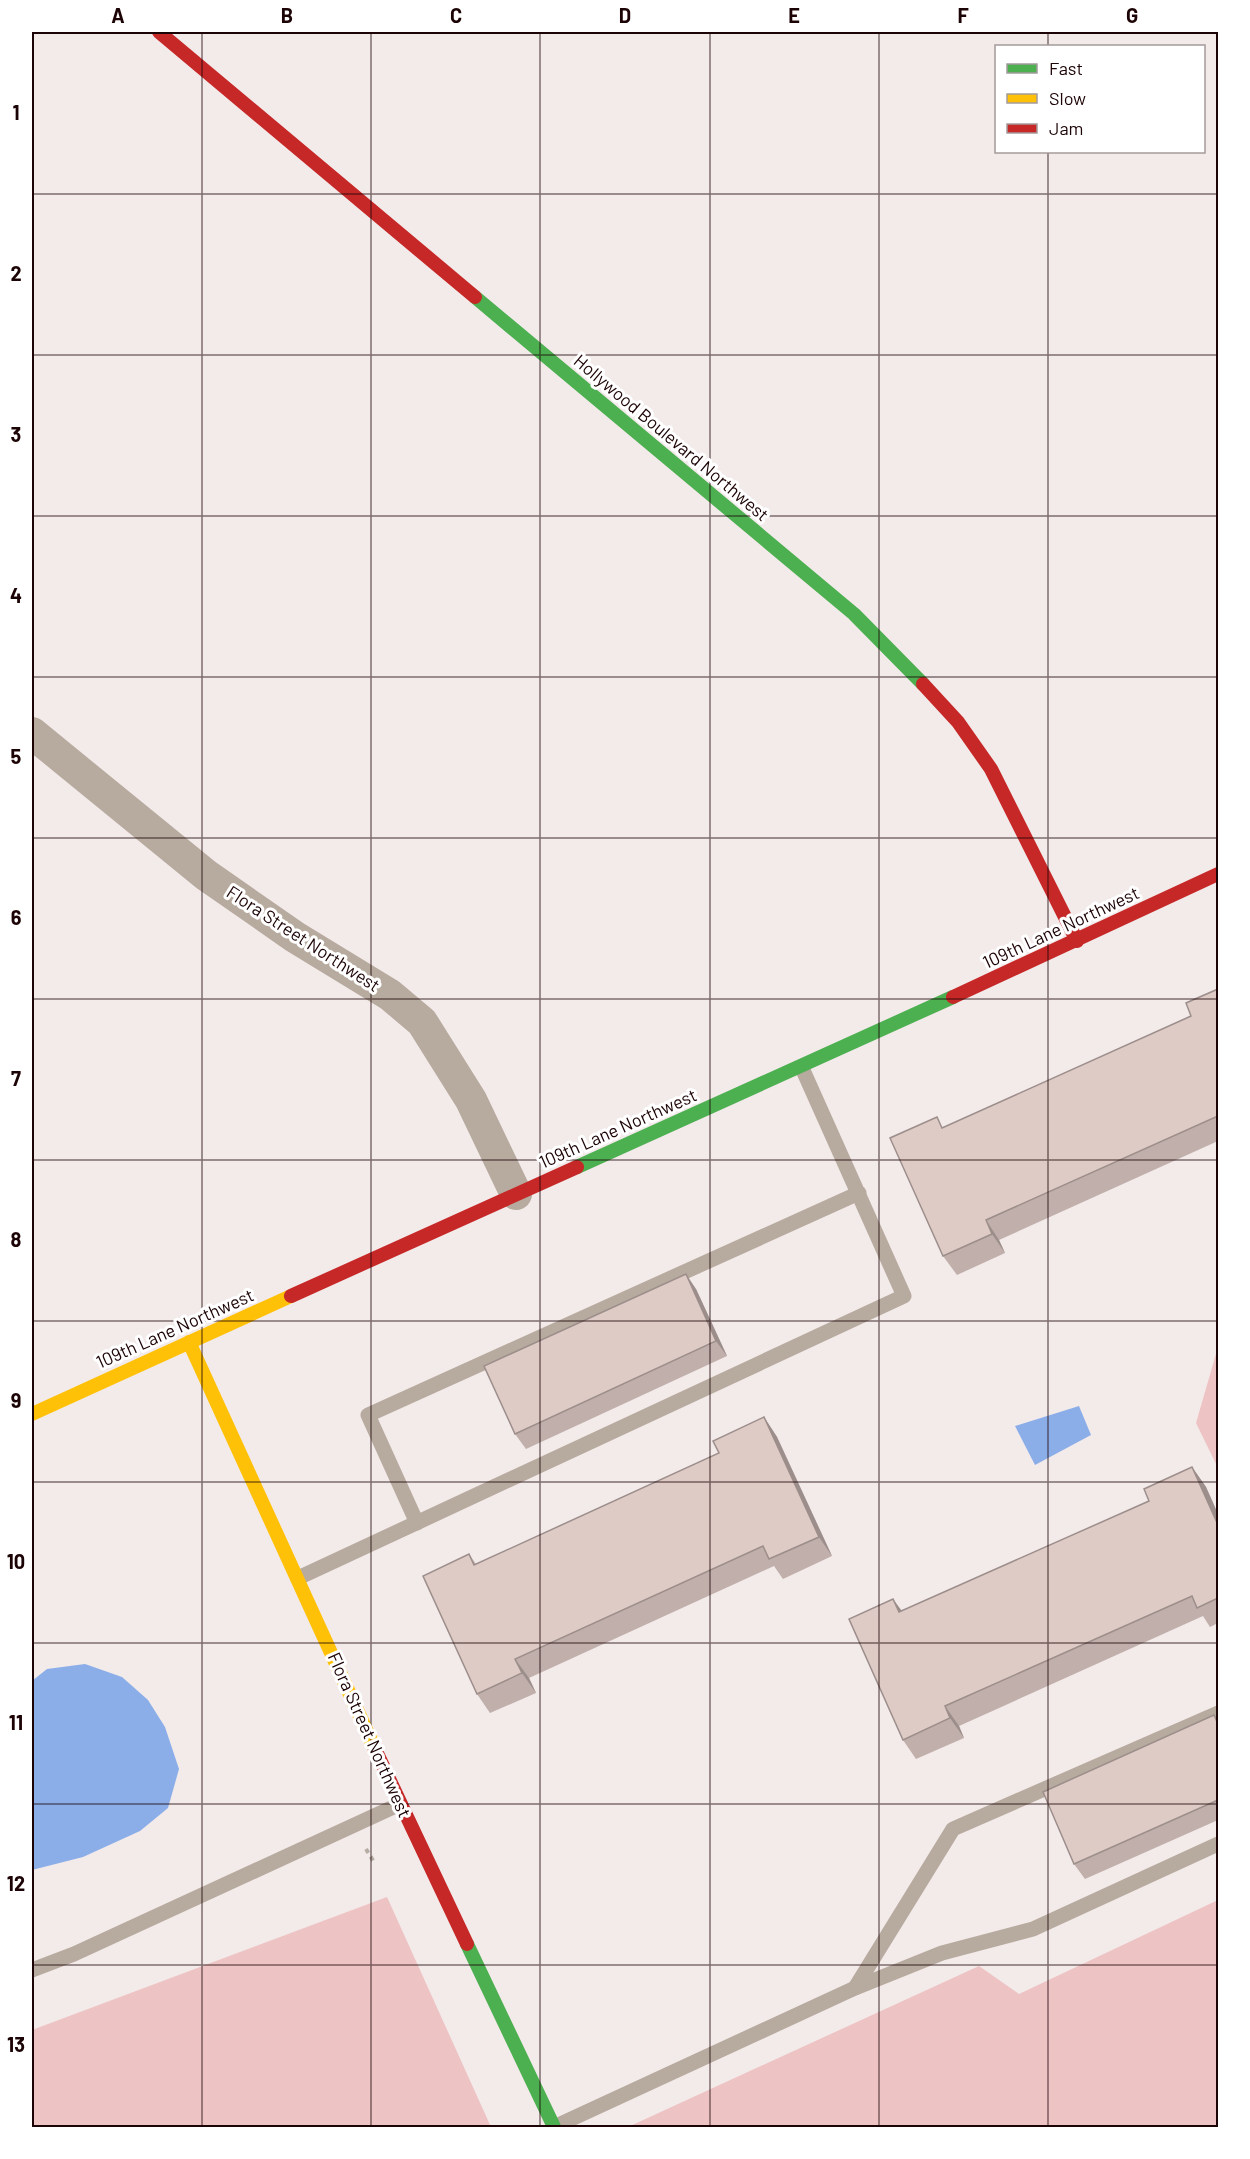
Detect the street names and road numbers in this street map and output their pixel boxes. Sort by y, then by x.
street label: Hollywood Boulevard Northwest [570,349,774,525]
street label: Flora Street Northwest [223,880,384,996]
street label: 109th Lane Northwest [979,881,1142,973]
street label: 109th Lane Northwest [535,1083,700,1173]
street label: 109th Lane Northwest [92,1283,257,1373]
street label: Flora Street Northwest [324,1649,416,1821]

